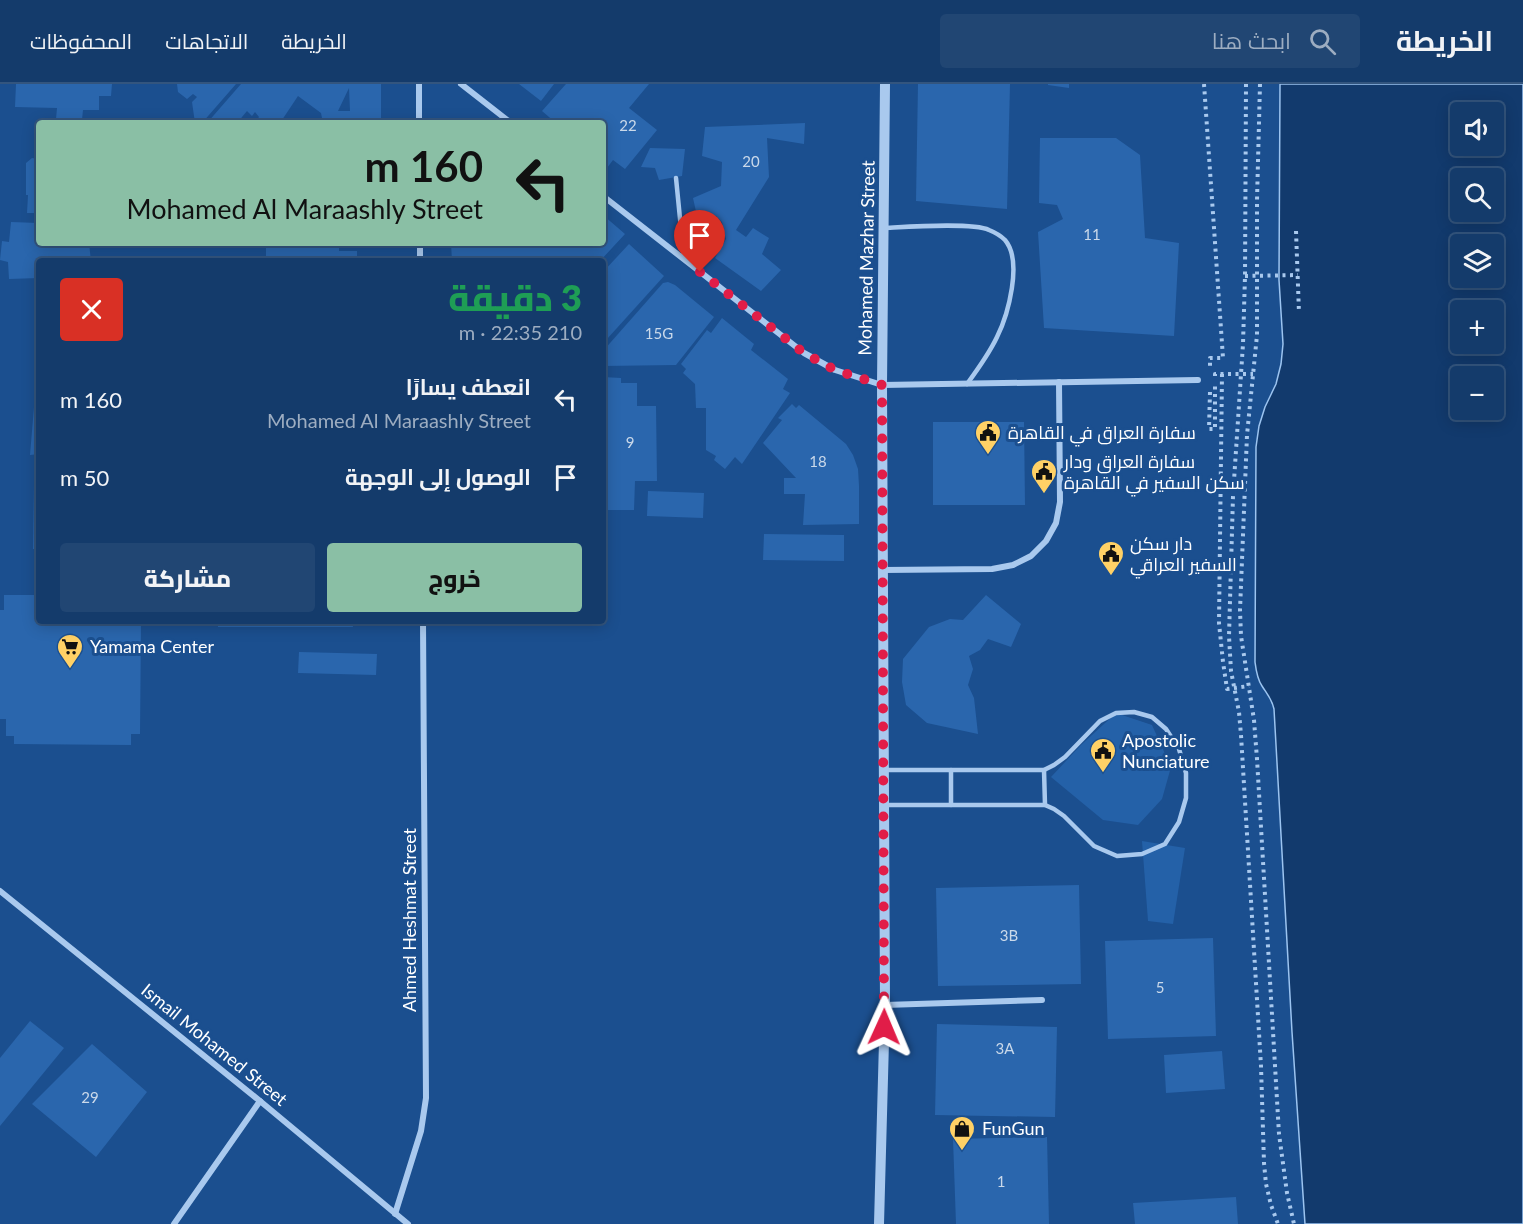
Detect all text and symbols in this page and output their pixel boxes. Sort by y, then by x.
search box [940,14,1360,68]
text: الخريطة [1396,23,1493,57]
icon: search [1306,25,1339,58]
text: ابحث هنا [1212,27,1291,54]
text: المحفوظات [30,28,132,53]
text: الاتجاهات [165,28,248,53]
text: الخريطة [281,28,347,53]
map controls [1450,102,1504,420]
button: sound [1450,102,1504,156]
house number: 22 [619,116,637,134]
text: 160 m [365,141,483,191]
icon: left [504,144,582,222]
house number: 20 [742,152,760,170]
street label: Mohamed Mazhar Street [853,160,879,356]
button: search [1450,168,1504,222]
text: Mohamed Al Maraashly Street [127,192,483,225]
pin [674,210,725,272]
icon: arrive [683,219,716,252]
house number: 11 [1083,225,1101,243]
button: layers [1450,234,1504,288]
text: 3 دقيقة [448,275,582,319]
button: close [60,278,123,341]
button: + [1450,300,1504,354]
text: 210 m · 22:35 [459,320,582,344]
house number: 15G [645,324,673,342]
button: − [1450,366,1504,420]
text: انعطف يسارًا [406,373,531,400]
icon: left [549,383,582,416]
text: 160 m [60,386,122,413]
text: Mohamed Al Maraashly Street [267,408,531,432]
public building icon: سفارة العراق في القاهرة [973,418,1003,456]
place label: سفارة العراق في القاهرة [1008,421,1196,447]
house number: 9 [626,433,634,451]
place label: سفارة العراق ودار سكن السفير في القاهرة [1063,450,1245,497]
house number: 18 [809,452,827,470]
public building icon: سفارة العراق ودار سكن السفير في القاهرة [1029,457,1059,495]
icon: arrive [549,461,582,494]
text: الوصول إلى الوجهة [345,463,531,490]
text: 50 m [60,464,109,491]
place label: دار سكن السفير العراقي [1130,532,1237,579]
public building icon: دار سكن السفير العراقي [1096,539,1126,577]
button: مشاركة [60,543,315,612]
button: خروج [327,543,582,612]
supermarket icon: Yamama Center [55,632,85,670]
place label: Yamama Center [90,635,214,657]
place label: Apostolic Nunciature [1122,729,1210,772]
public building icon: Apostolic Nunciature [1088,736,1118,774]
street label: Ahmed Heshmat Street [398,827,420,1012]
house number: 3B [1000,926,1018,944]
house number: 5 [1156,978,1164,996]
street label: Ismail Mohamed Street [137,979,293,1110]
position arrow [852,995,916,1059]
house number: 3A [996,1039,1015,1057]
house number: 29 [81,1088,99,1106]
shop icon: FunGun [947,1114,977,1152]
place label: FunGun [982,1117,1044,1139]
house number: 1 [997,1172,1005,1190]

